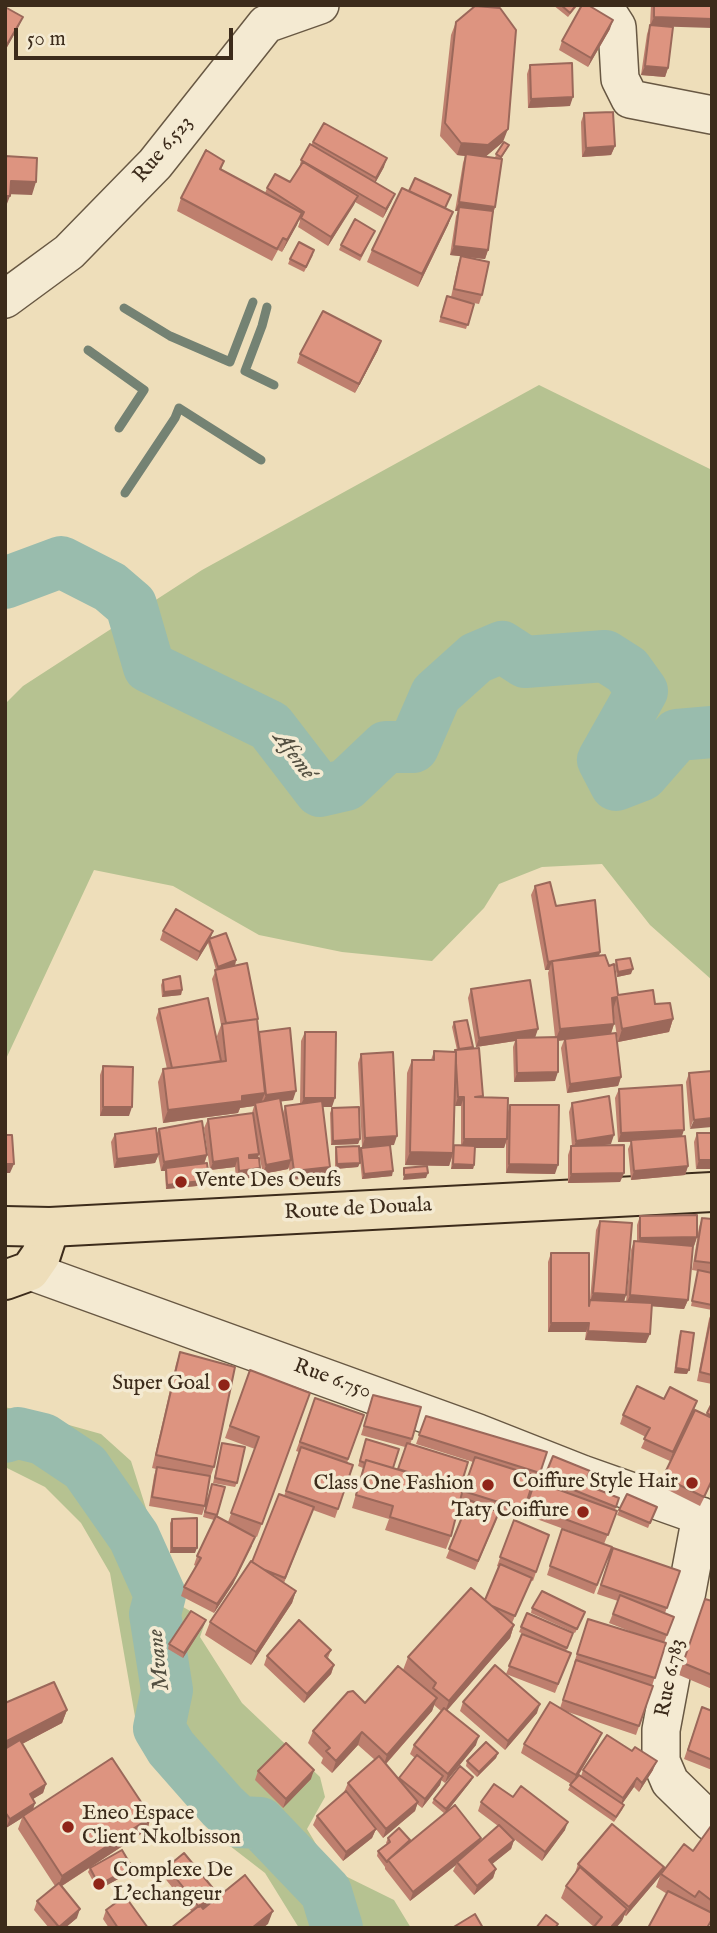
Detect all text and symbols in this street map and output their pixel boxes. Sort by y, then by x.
scale bar [18,14,236,58]
text: 50 m [27,26,66,53]
street label: Rue 6.523 [129,111,199,189]
water label: Afemé [266,726,320,786]
place label: Vente Des Oeufs [195,1169,341,1195]
marker: Vente Des Oeufs [173,1174,189,1190]
street label: Route de Douala [284,1194,432,1226]
street label: Rue 6.750 [290,1354,374,1406]
place label: Super Goal [112,1372,210,1398]
marker: Super Goal [216,1377,232,1393]
place label: Coiffure Style Hair [512,1470,678,1496]
place label: Class One Fashion [313,1472,474,1498]
marker: Coiffure Style Hair [684,1475,700,1491]
marker: Class One Fashion [480,1477,496,1493]
place label: Taty Coiffure [451,1499,569,1525]
marker: Taty Coiffure [575,1504,591,1520]
water label: Mvane [143,1628,177,1692]
street label: Rue 6.783 [651,1637,691,1719]
place label: Eneo Espace Client Nkolbisson [82,1802,241,1852]
marker: Eneo Espace Client Nkolbisson [60,1819,76,1835]
place label: Complexe De L'echangeur [113,1859,233,1909]
marker: Complexe De L'echangeur [91,1876,107,1892]

